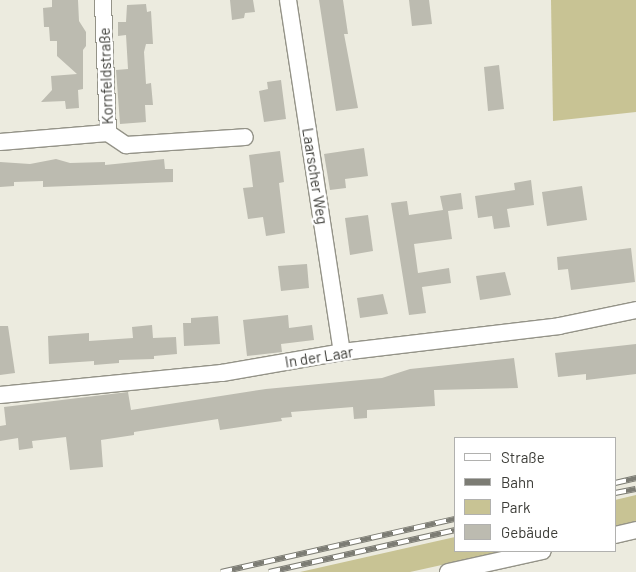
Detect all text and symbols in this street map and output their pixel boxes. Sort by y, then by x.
street label: Kornfeldstraße [95,27,117,125]
street label: Laarscher Weg [299,127,331,225]
street label: In der Laar [284,343,354,371]
legend [454,437,616,552]
text: Straße [501,448,545,466]
text: Bahn [501,473,534,491]
text: Park [501,498,530,516]
text: Gebäude [501,523,558,541]

